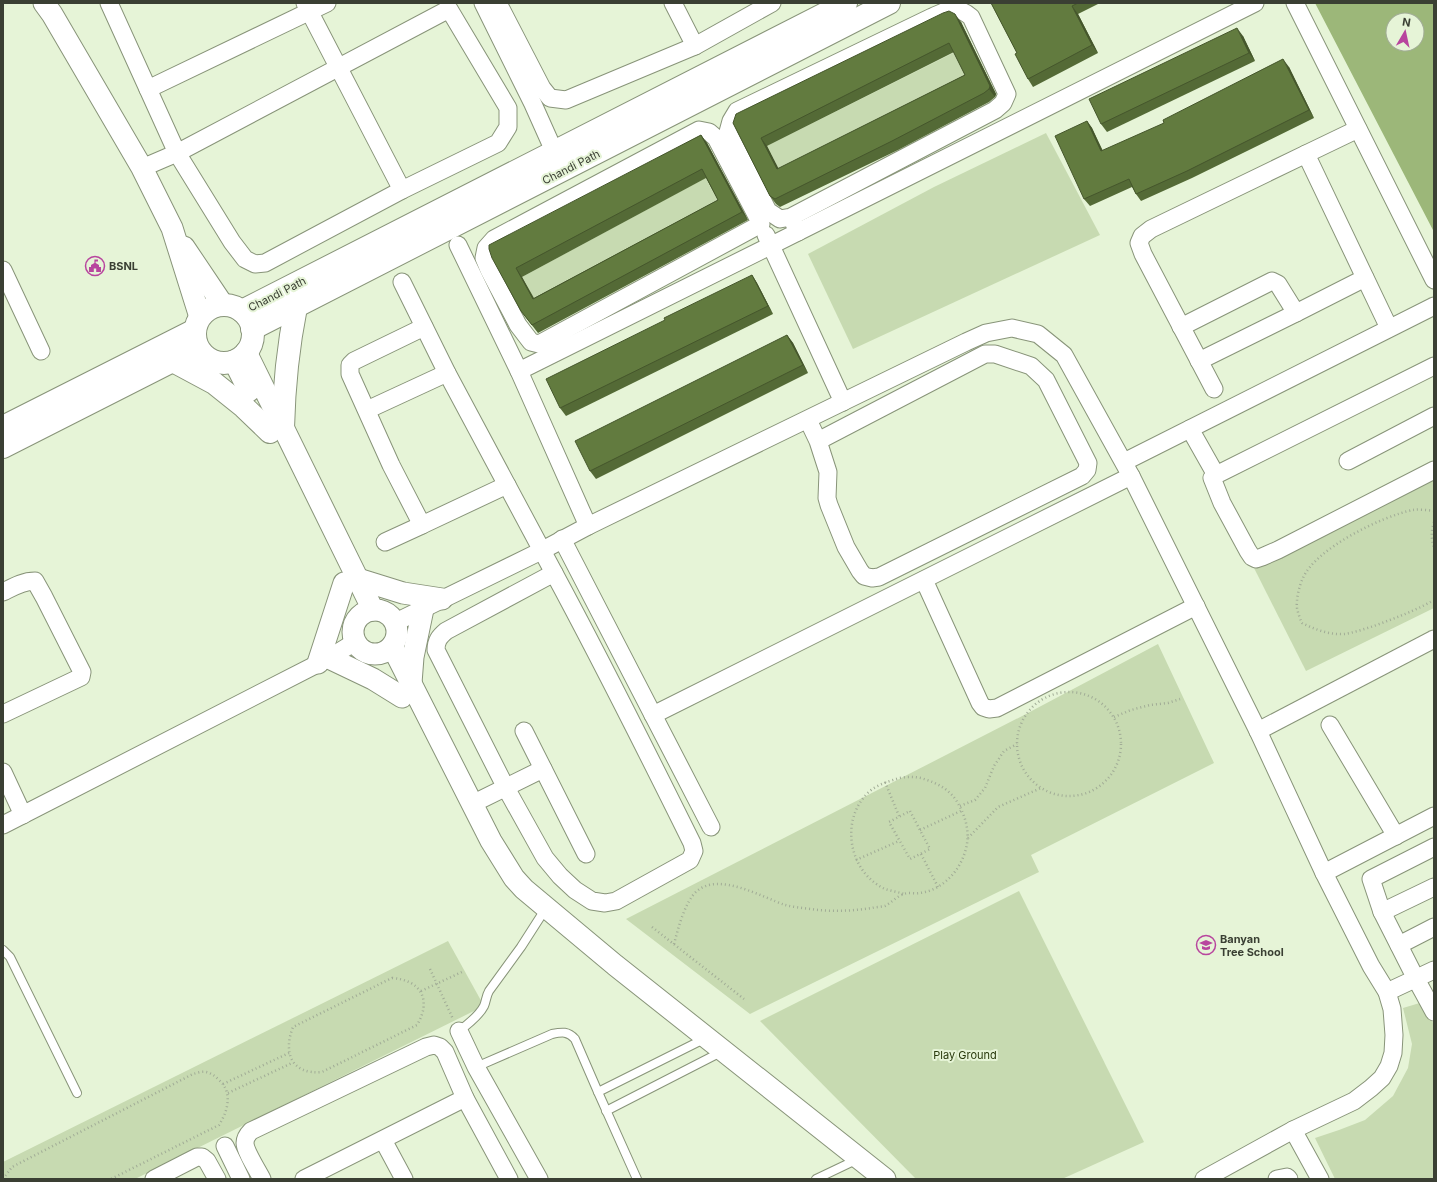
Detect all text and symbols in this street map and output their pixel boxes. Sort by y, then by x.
north arrow [1385,12,1425,52]
text: N [1401,15,1412,30]
street label: Chandi Path [540,146,602,188]
public building icon: BSNL [84,255,106,277]
place label: BSNL [109,259,138,273]
street label: Chandi Path [246,273,308,315]
place label: Banyan Tree School [1220,932,1284,959]
school or university icon: Banyan Tree School [1195,934,1217,956]
park label: Play Ground [933,1048,997,1062]

